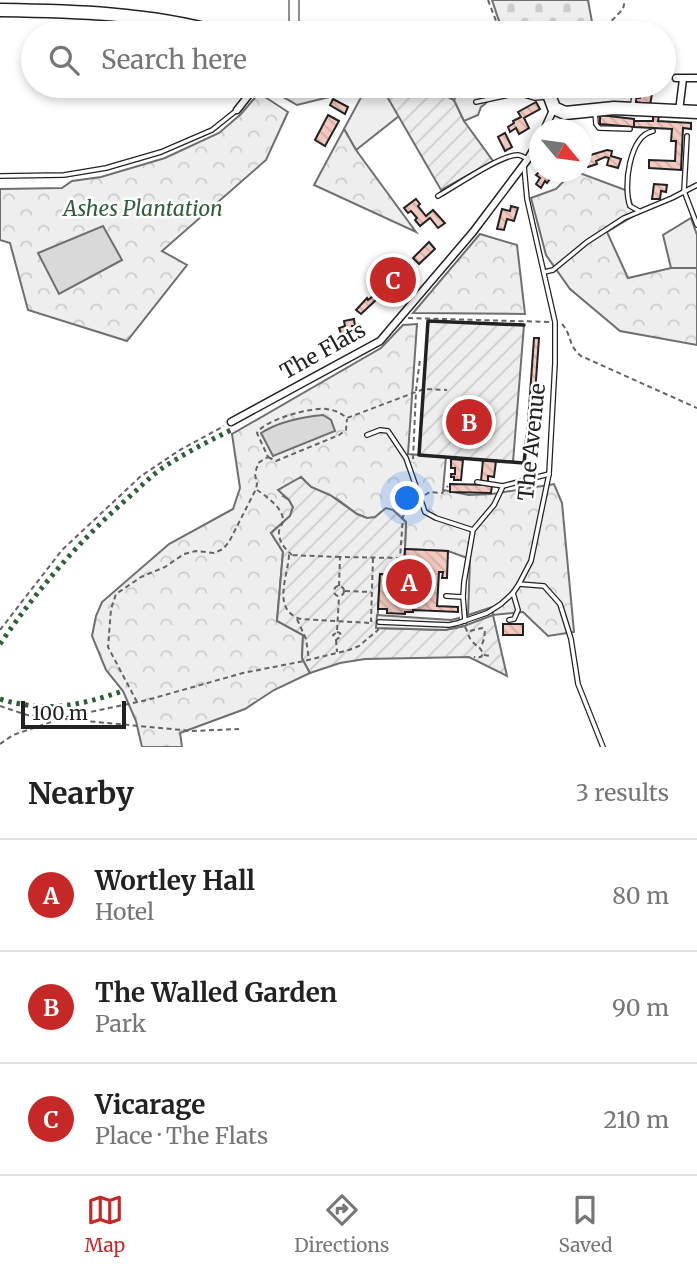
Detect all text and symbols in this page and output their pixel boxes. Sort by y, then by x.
search box [21,21,676,98]
icon: search [45,41,83,79]
text: Search here [101,43,247,76]
north arrow [529,119,592,182]
park label: Ashes Plantation [61,195,223,222]
pin: C [370,254,416,306]
street label: The Flats [275,316,370,385]
street label: The Avenue [512,382,551,502]
pin: B [446,396,492,448]
your location [390,481,424,515]
pin: A [386,556,432,608]
scale bar [21,698,126,730]
text: 100 m [32,701,88,725]
text: Nearby [28,774,134,812]
text: 3 results [576,778,669,807]
text: Wortley Hall [95,864,255,897]
text: A [43,881,59,910]
text: 80 m [612,881,669,910]
text: Hotel [95,897,154,926]
text: The Walled Garden [95,976,337,1009]
text: B [43,993,59,1022]
text: 90 m [612,993,669,1022]
text: Park [95,1009,146,1038]
text: Vicarage [95,1088,205,1121]
text: C [43,1105,59,1134]
text: 210 m [604,1105,669,1134]
text: Place · The Flats [95,1121,268,1150]
tab: Map [85,1191,125,1257]
tab: Directions [294,1191,389,1257]
tab: Saved [559,1191,612,1257]

